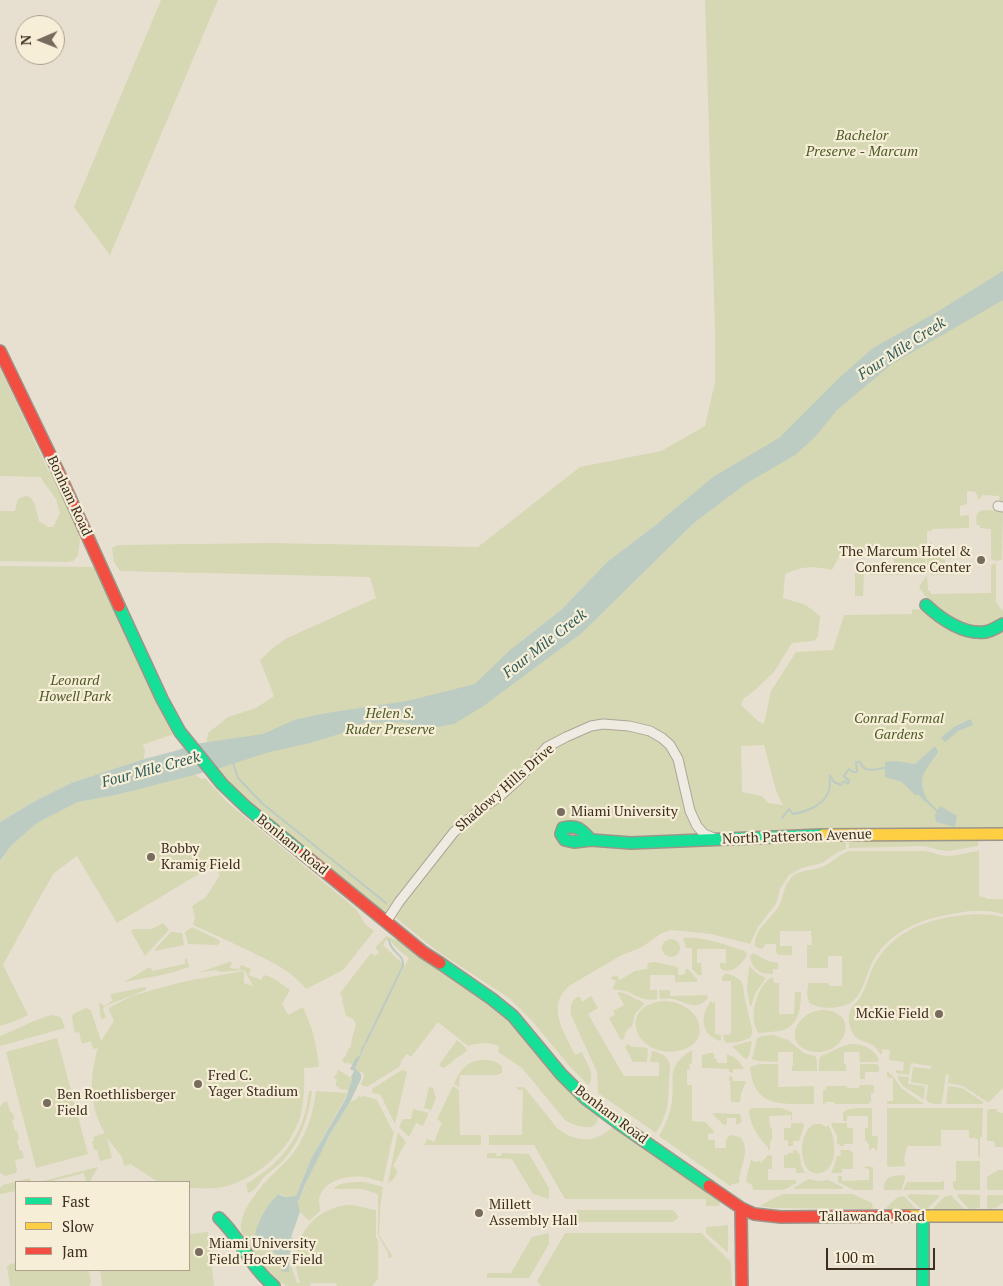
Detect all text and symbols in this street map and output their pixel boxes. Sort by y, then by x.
north arrow [15,15,65,65]
text: N [16,35,35,46]
park label: Bachelor Preserve - Marcum [806,128,918,160]
water label: Four Mile Creek [855,314,949,384]
street label: Bonham Road [43,453,95,539]
place label: The Marcum Hotel & Conference Center [839,544,971,576]
marker: The Marcum Hotel & Conference Center [975,554,987,566]
water label: Four Mile Creek [500,606,590,682]
park label: Leonard Howell Park [39,673,111,706]
park label: Helen S. Ruder Preserve [346,706,434,739]
park label: Conrad Formal Gardens [854,711,944,744]
street label: Shadowy Hills Drive [452,741,558,835]
water label: Four Mile Creek [100,748,202,792]
place label: Miami University [571,804,678,820]
marker: Miami University [555,806,567,818]
street label: Bonham Road [253,811,331,879]
street label: North Patterson Avenue [722,826,872,848]
place label: Bobby Kramig Field [161,841,240,874]
marker: Bobby Kramig Field [145,851,157,863]
place label: McKie Field [856,1006,929,1022]
marker: McKie Field [933,1008,945,1020]
place label: Fred C. Yager Stadium [208,1068,298,1100]
marker: Fred C. Yager Stadium [192,1078,204,1090]
street label: Bonham Road [571,1082,651,1148]
place label: Ben Roethlisberger Field [57,1087,176,1120]
marker: Ben Roethlisberger Field [41,1097,53,1109]
legend [15,1181,190,1271]
text: Fast [62,1191,90,1211]
place label: Millett Assembly Hall [489,1197,578,1230]
marker: Millett Assembly Hall [473,1207,485,1219]
street label: Tallawanda Road [819,1209,925,1225]
text: Slow [62,1216,94,1236]
place label: Miami University Field Hockey Field [209,1236,323,1268]
scale bar [828,1238,937,1270]
text: Jam [62,1241,88,1261]
marker: Miami University Field Hockey Field [193,1246,205,1258]
text: 100 m [834,1247,875,1267]

